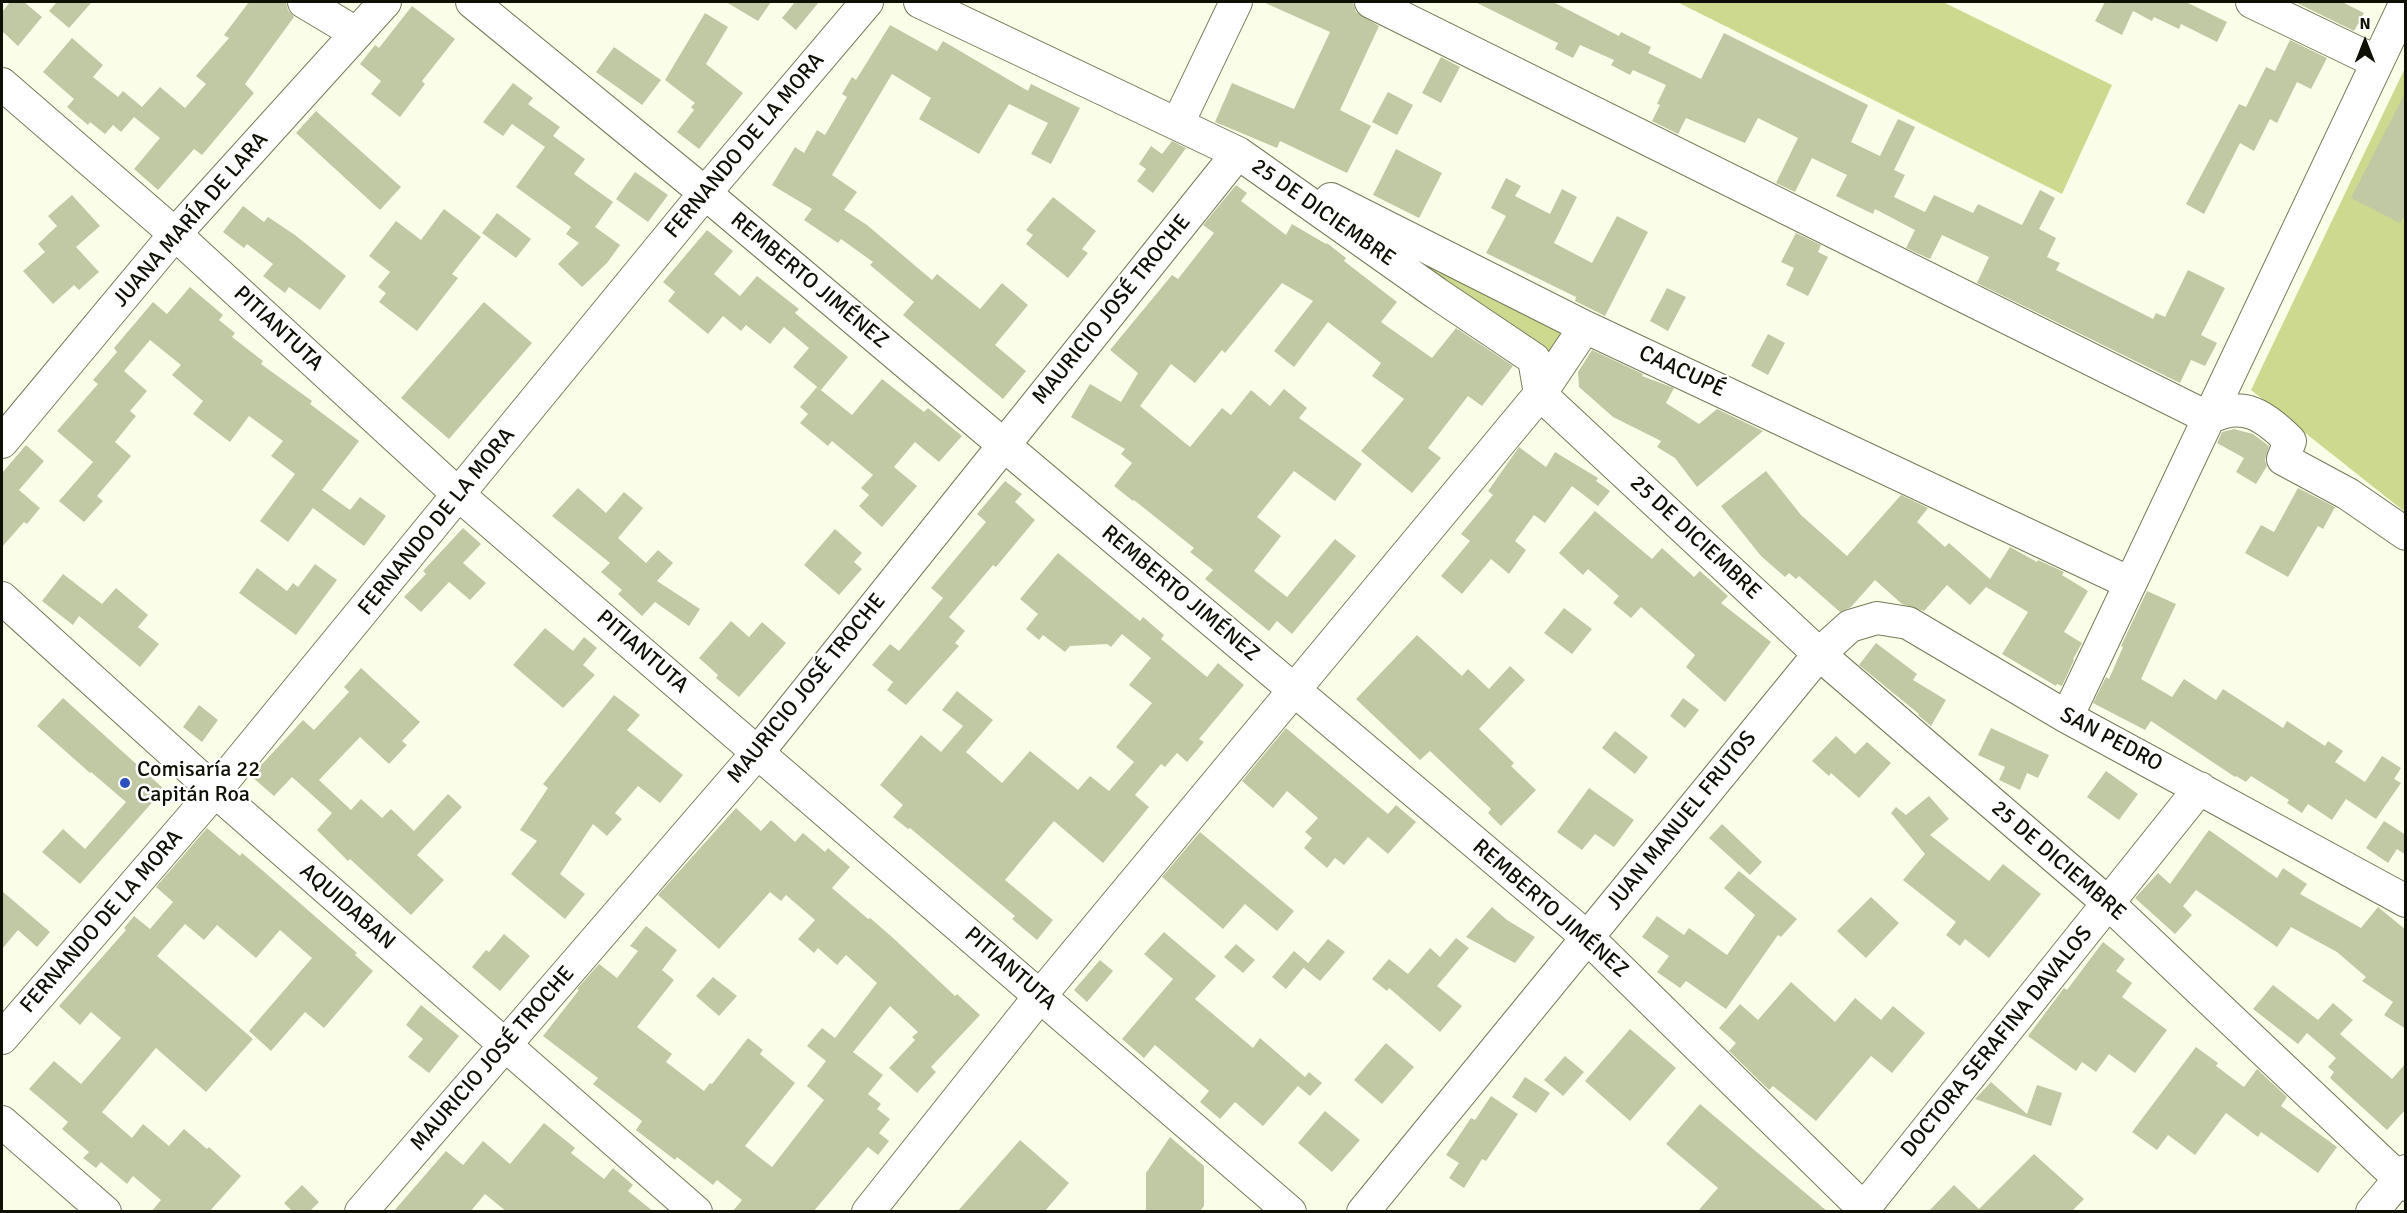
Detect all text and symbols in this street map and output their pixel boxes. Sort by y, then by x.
north arrow [2335,12,2395,72]
text: N [2359,14,2371,34]
street label: FERNANDO DE LA MORA [660,48,830,244]
street label: JUANA MARÍA DE LARA [108,127,274,313]
street label: 25 DE DICIEMBRE [1246,153,1400,273]
street label: REMBERTO JIMÉNEZ [725,207,893,355]
street label: MAURICIO JOSÉ TROCHE [1027,210,1197,410]
street label: PITIANTUTA [228,281,328,377]
street label: CAACUPÉ [1634,340,1730,404]
street label: FERNANDO DE LA MORA [353,423,521,621]
street label: 25 DE DICIEMBRE [1624,470,1766,606]
street label: REMBERTO JIMÉNEZ [1096,520,1264,668]
street label: MAURICIO JOSÉ TROCHE [722,589,892,789]
street label: PITIANTUTA [591,605,693,699]
street label: SAN PEDRO [2055,702,2167,778]
street label: JUAN MANUEL FRUTOS [1602,726,1762,916]
place label: Comisaría 22 Capitán Roa [137,757,260,808]
marker: Comisaría 22 Capitán Roa [118,776,132,790]
street label: 25 DE DICIEMBRE [1985,795,2131,927]
street label: FERNANDO DE LA MORA [15,825,189,1019]
street label: REMBERTO JIMÉNEZ [1467,834,1633,984]
street label: AQUIDABAN [294,858,400,956]
street label: DOCTORA SERAFINA DAVALOS [1896,921,2098,1163]
street label: PITIANTUTA [959,922,1061,1016]
street label: MAURICIO JOSÉ TROCHE [405,961,581,1157]

